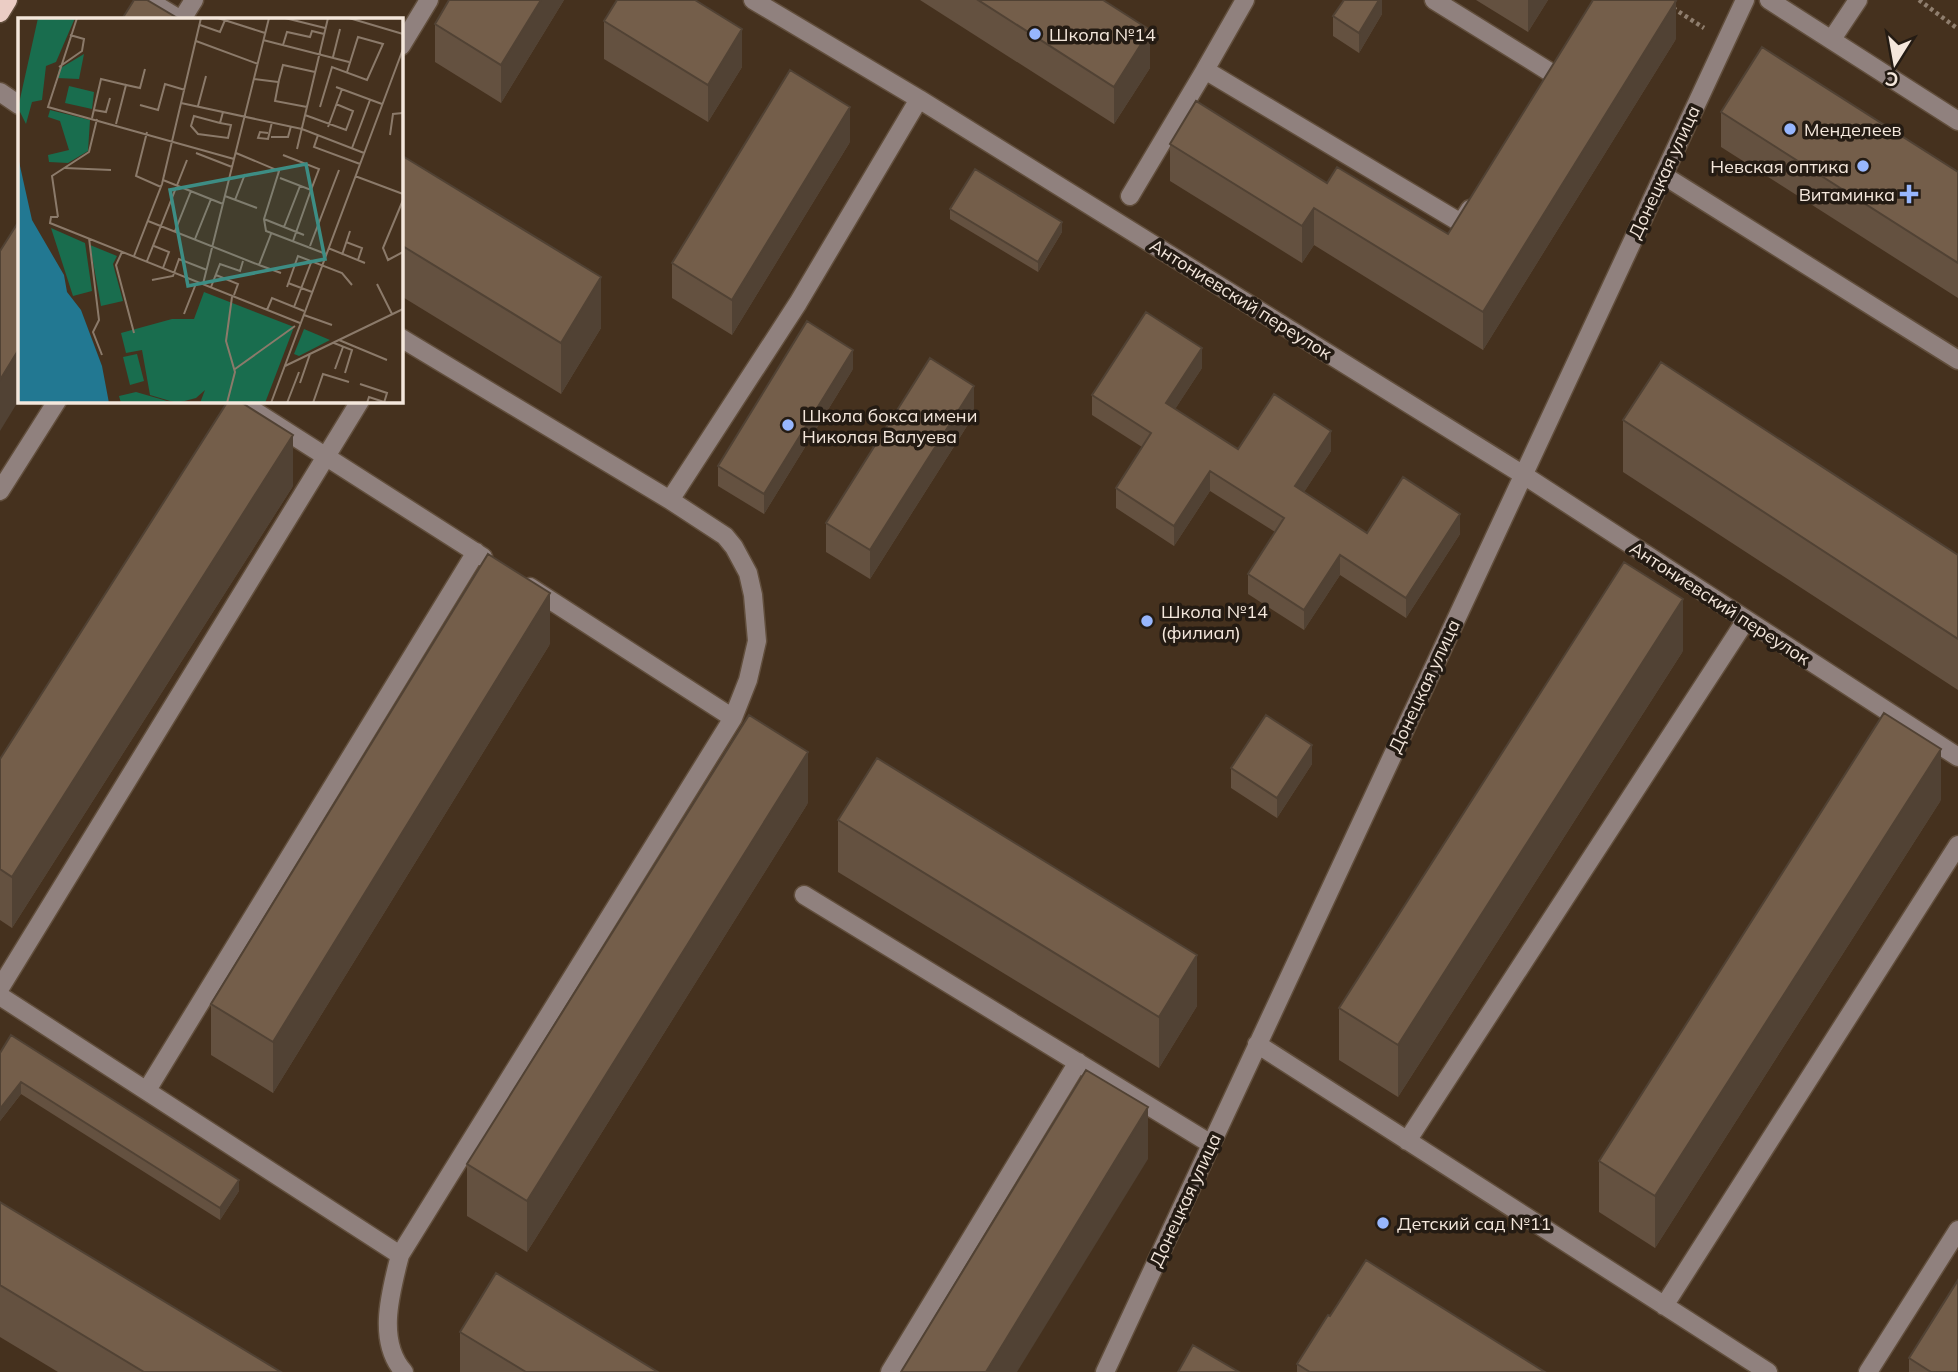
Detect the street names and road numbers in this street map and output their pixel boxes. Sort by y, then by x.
street label: Донецкая улица [1623,102,1705,242]
street label: Антониевский переулок [1146,233,1337,365]
street label: Антониевский переулок [1625,536,1815,670]
street label: Донецкая улица [1383,616,1465,756]
street label: Донецкая улица [1144,1130,1226,1270]

